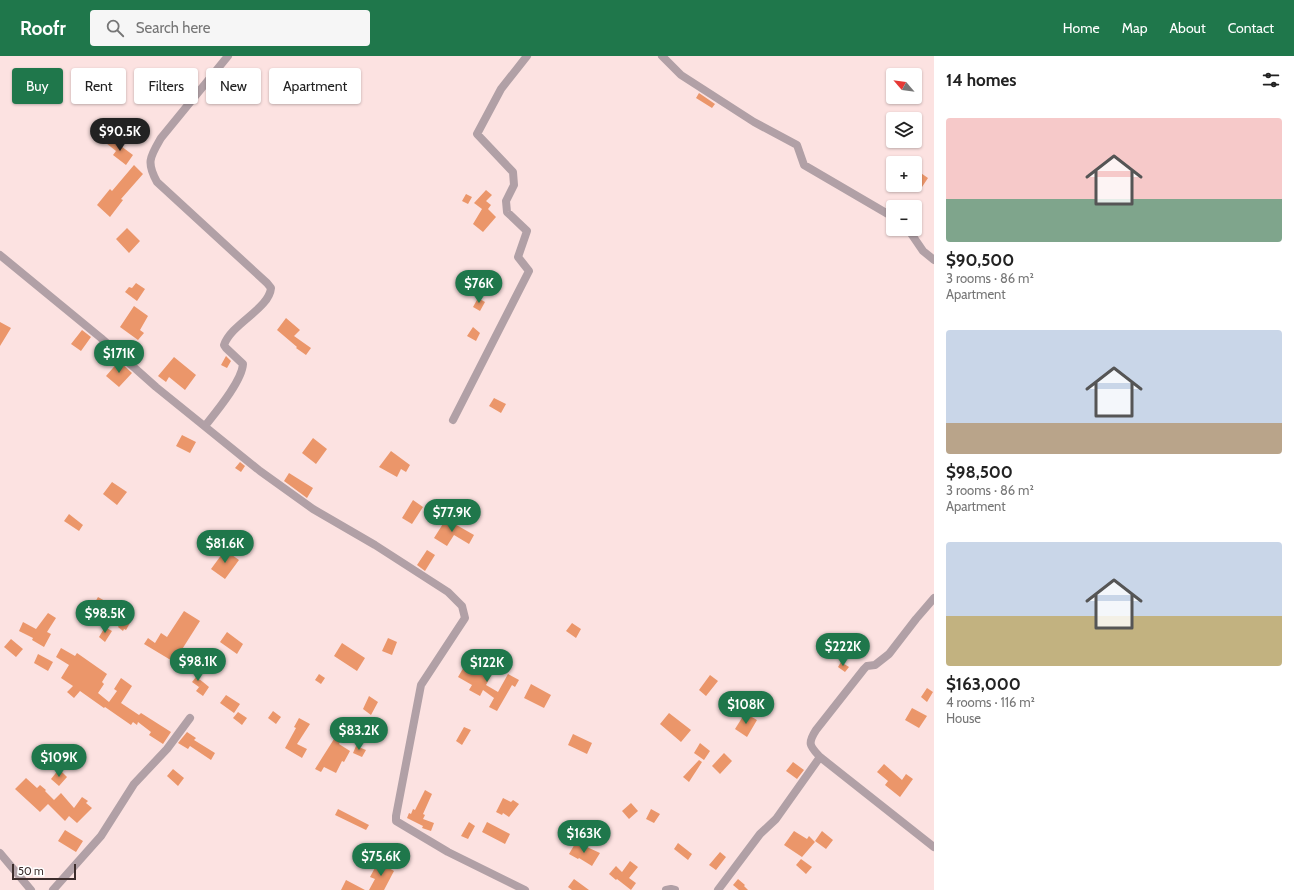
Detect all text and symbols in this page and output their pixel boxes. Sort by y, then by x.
search box [90,10,370,46]
text: Roofr [20,17,66,40]
icon: search [104,17,126,39]
text: Search here [136,19,210,37]
text: Home [1063,19,1100,37]
text: Map [1122,19,1147,37]
text: About [1169,19,1206,37]
text: Contact [1228,19,1274,37]
chip: Buy [12,68,63,104]
chip: Rent [71,68,126,104]
chip: Filters [134,68,198,104]
chip: New [206,68,261,104]
chip: Apartment [269,68,361,104]
north arrow [886,68,922,104]
map controls [886,68,922,236]
icon: filters [1260,69,1282,91]
text: 14 homes [946,70,1016,90]
button: layers [886,112,922,148]
pin: $90.5K [87,118,153,152]
text: $90.5K [99,123,141,139]
icon: home [1078,144,1150,216]
button: + [886,156,922,192]
button: − [886,200,922,236]
text: $90,500 [946,250,1014,270]
pin: $76K [455,270,503,304]
text: 3 rooms · 86 m² [946,270,1034,286]
text: $76K [464,275,494,291]
text: Apartment [946,286,1006,302]
pin: $171K [91,340,147,374]
text: $171K [103,345,135,361]
icon: home [1078,356,1150,428]
text: $98,500 [946,462,1013,482]
text: 3 rooms · 86 m² [946,482,1034,498]
text: Apartment [946,498,1006,514]
pin: $77.9K [419,499,485,533]
text: $77.9K [433,504,471,520]
pin: $81.6K [192,530,258,564]
text: $81.6K [206,535,244,551]
icon: home [1078,568,1150,640]
pin: $98.5K [72,600,138,634]
text: $98.5K [85,605,125,621]
pin: $222K [815,633,871,667]
text: $222K [825,638,861,654]
pin: $98.1K [165,648,231,682]
pin: $122K [459,649,515,683]
text: $98.1K [179,653,217,669]
text: $122K [470,654,504,670]
text: $163,000 [946,674,1021,694]
pin: $108K [718,691,774,725]
text: 4 rooms · 116 m² [946,694,1035,710]
text: $108K [727,696,765,712]
text: House [946,710,981,726]
pin: $83.2K [326,717,392,751]
text: $83.2K [339,722,379,738]
pin: $109K [31,744,87,778]
text: $109K [41,749,77,765]
pin: $163K [556,820,612,854]
text: $163K [567,825,601,841]
pin: $75.6K [348,843,414,877]
text: $75.6K [361,848,401,864]
scale bar [12,862,76,881]
text: 50 m [18,864,44,878]

